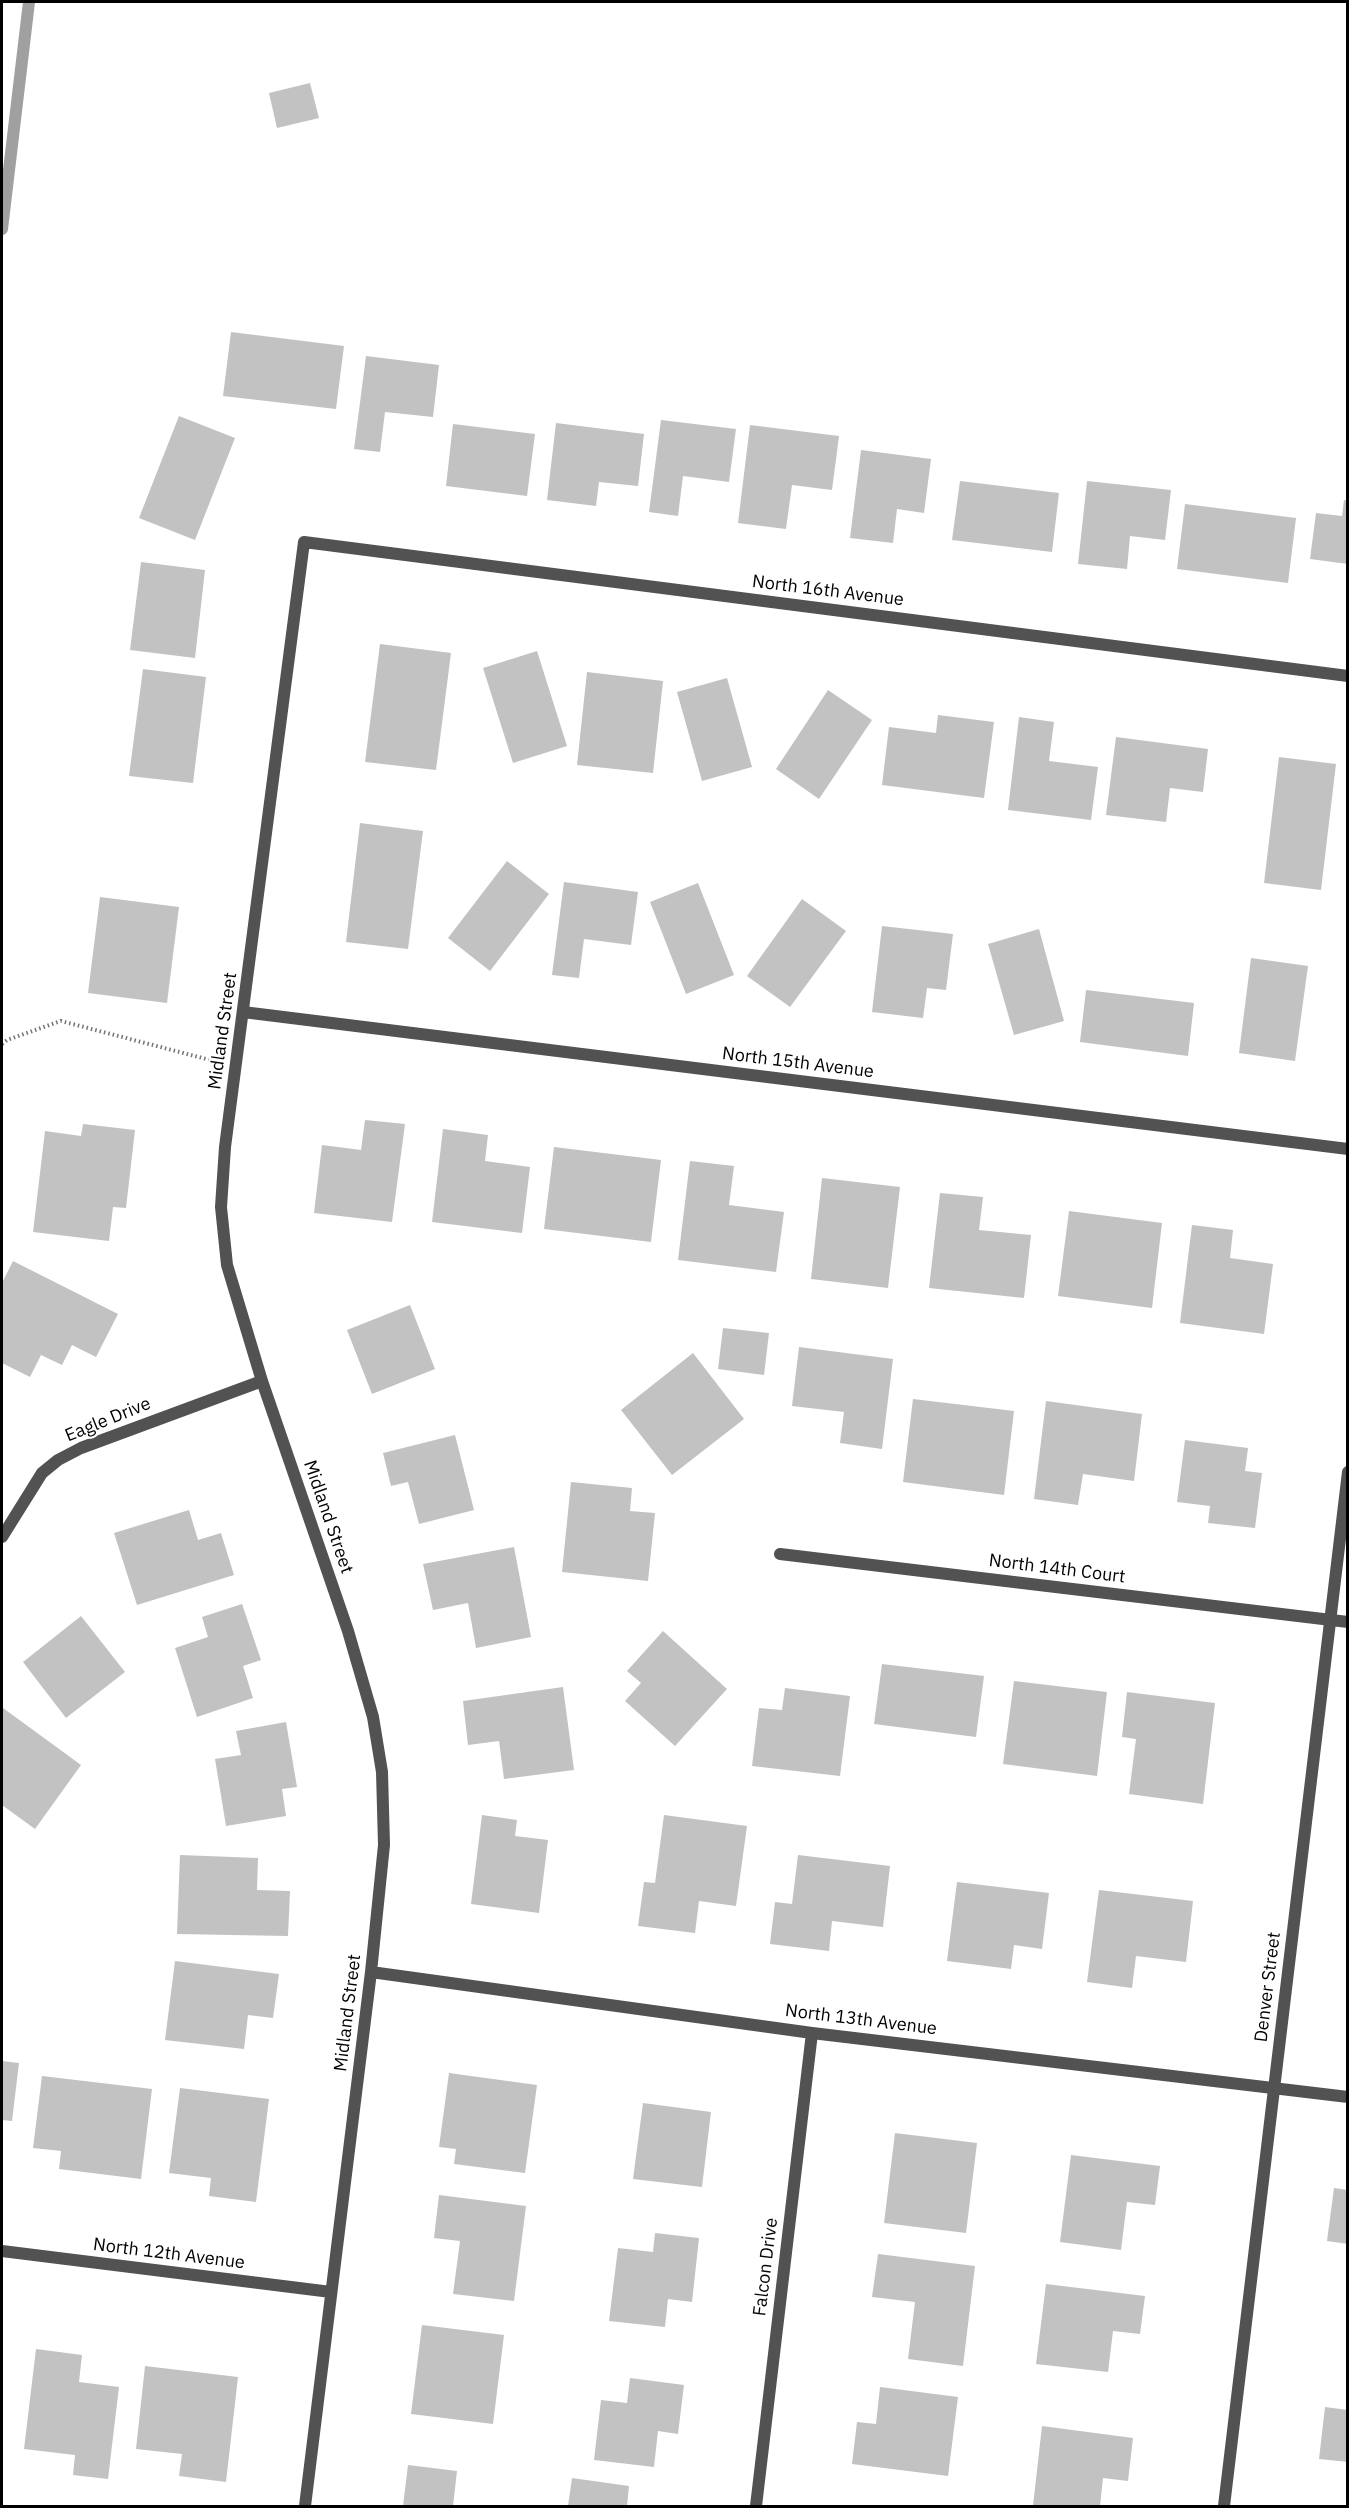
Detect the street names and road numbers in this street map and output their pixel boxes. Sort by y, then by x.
street label: North 16th Avenue [751,571,905,611]
street label: Midland Street [204,971,242,1091]
street label: North 15th Avenue [721,1043,875,1083]
street label: Eagle Drive [62,1393,154,1447]
street label: Midland Street [299,1458,357,1576]
street label: North 14th Court [988,1550,1126,1588]
street label: Denver Street [1251,1931,1285,2043]
street label: Midland Street [330,1953,366,2073]
street label: North 13th Avenue [784,2000,938,2040]
street label: Falcon Drive [749,2216,783,2318]
street label: North 12th Avenue [92,2234,246,2274]

